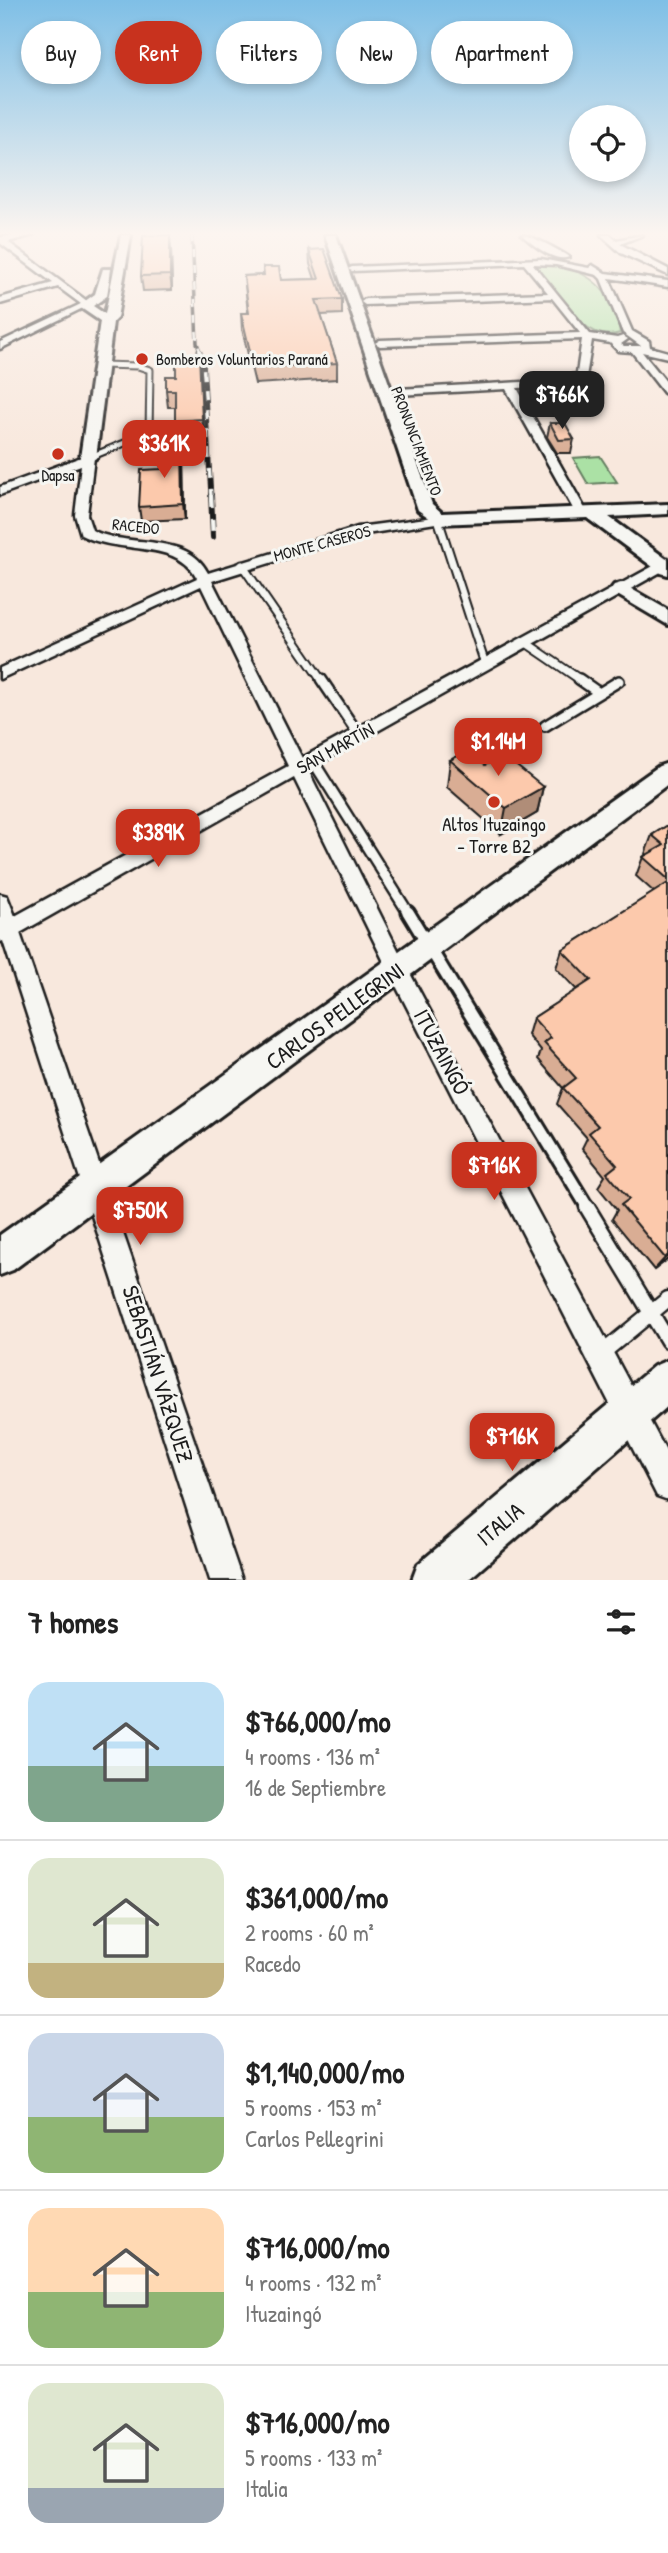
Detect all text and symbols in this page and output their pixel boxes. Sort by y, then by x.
chip: Buy [21,21,101,84]
chip: Rent [115,21,202,84]
chip: Filters [216,21,322,84]
chip: New [336,21,417,84]
chip: Apartment [431,21,573,84]
map controls [569,105,646,182]
button: locate [569,105,646,182]
place label: Bomberos Voluntarios Paraná [156,348,328,370]
marker: Bomberos Voluntarios Paraná [134,351,150,367]
pin: $766K [513,372,611,431]
text: $766K [535,378,589,409]
street label: PRONUNCIAMIENTO [386,383,448,499]
pin: $361K [115,420,213,480]
text: $361K [138,427,190,458]
marker: Dapsa [50,446,66,462]
place label: Dapsa [41,464,75,486]
street label: RACEDO [111,513,161,539]
street label: MONTE CASEROS [271,519,374,567]
street label: SAN MARTÍN [291,716,379,780]
pin: $1.14M [441,718,555,778]
text: $1.14M [470,725,526,756]
marker: Altos Ituzaingo - Torre B2 [486,794,502,810]
pin: $389K [109,810,207,869]
place label: Altos Ituzaingo - Torre B2 [442,811,546,859]
text: $389K [132,816,184,847]
street label: CARLOS PELLEGRINI [259,955,410,1076]
street label: ITUZAINGÓ [407,1003,478,1100]
pin: $716K [445,1142,543,1202]
text: $716K [468,1149,520,1180]
pin: $750K [91,1188,189,1247]
text: $750K [112,1194,168,1225]
street label: SEBASTIÁN VÁZQUEZ [115,1281,202,1467]
pin: $716K [463,1414,561,1473]
text: $716K [486,1420,538,1451]
street label: ITALIA [470,1495,530,1552]
text: 7 homes [28,1602,118,1642]
icon: filters [602,1603,640,1641]
text: $766,000/mo [245,1701,391,1741]
icon: home [84,1710,168,1794]
text: 4 rooms · 136 m² [245,1741,380,1772]
text: 16 de Septiembre [245,1772,386,1803]
text: $361,000/mo [245,1877,388,1917]
icon: home [84,1886,168,1970]
text: 2 rooms · 60 m² [245,1917,374,1948]
text: Racedo [245,1948,301,1979]
text: $1,140,000/mo [245,2052,404,2092]
icon: home [84,2061,168,2145]
text: 5 rooms · 153 m² [245,2092,382,2123]
text: Carlos Pellegrini [245,2123,384,2154]
text: $716,000/mo [245,2227,389,2267]
icon: home [84,2236,168,2320]
text: 4 rooms · 132 m² [245,2267,382,2298]
text: Ituzaingó [245,2298,321,2329]
text: $716,000/mo [245,2402,389,2442]
icon: home [84,2411,168,2495]
text: 5 rooms · 133 m² [245,2442,382,2473]
text: Italia [245,2473,288,2504]

